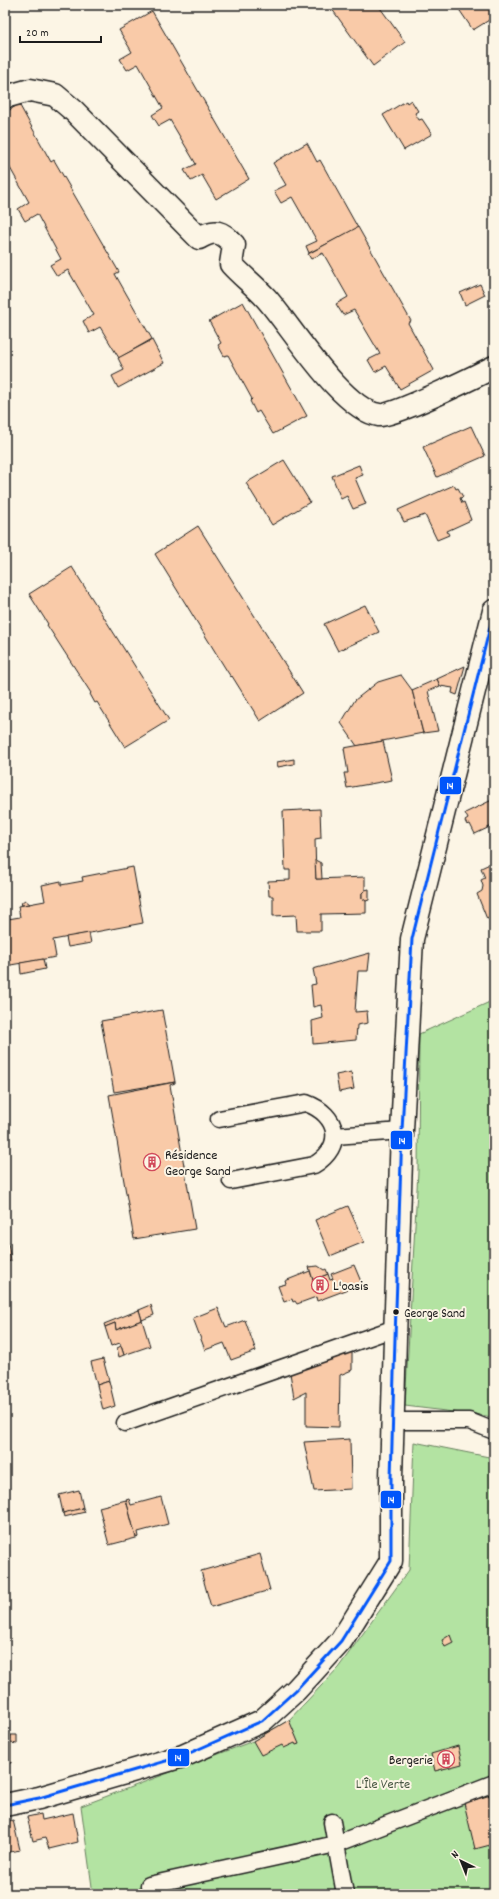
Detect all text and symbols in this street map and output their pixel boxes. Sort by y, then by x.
scale bar [20,18,101,44]
text: 20 m [26,25,49,42]
line badge: 14 [439,776,462,795]
text: 14 [447,779,453,795]
line badge: 14 [390,1130,413,1150]
text: 14 [399,1134,405,1150]
place label: Résidence George Sand [165,1146,231,1182]
building icon: Résidence George Sand [142,1152,162,1172]
building icon: L'oasis [310,1275,330,1295]
place label: L'oasis [333,1277,369,1297]
place label: George Sand [404,1305,465,1324]
marker: George Sand [391,1307,401,1317]
line badge: 14 [380,1490,402,1509]
text: 14 [388,1493,394,1509]
line badge: 14 [167,1748,190,1767]
building icon: Bergerie [436,1749,456,1769]
text: 14 [175,1751,181,1767]
place label: Bergerie [389,1751,433,1771]
park label: L'Île Verte [356,1775,410,1795]
north arrow [441,1841,481,1881]
text: N [448,1847,463,1863]

